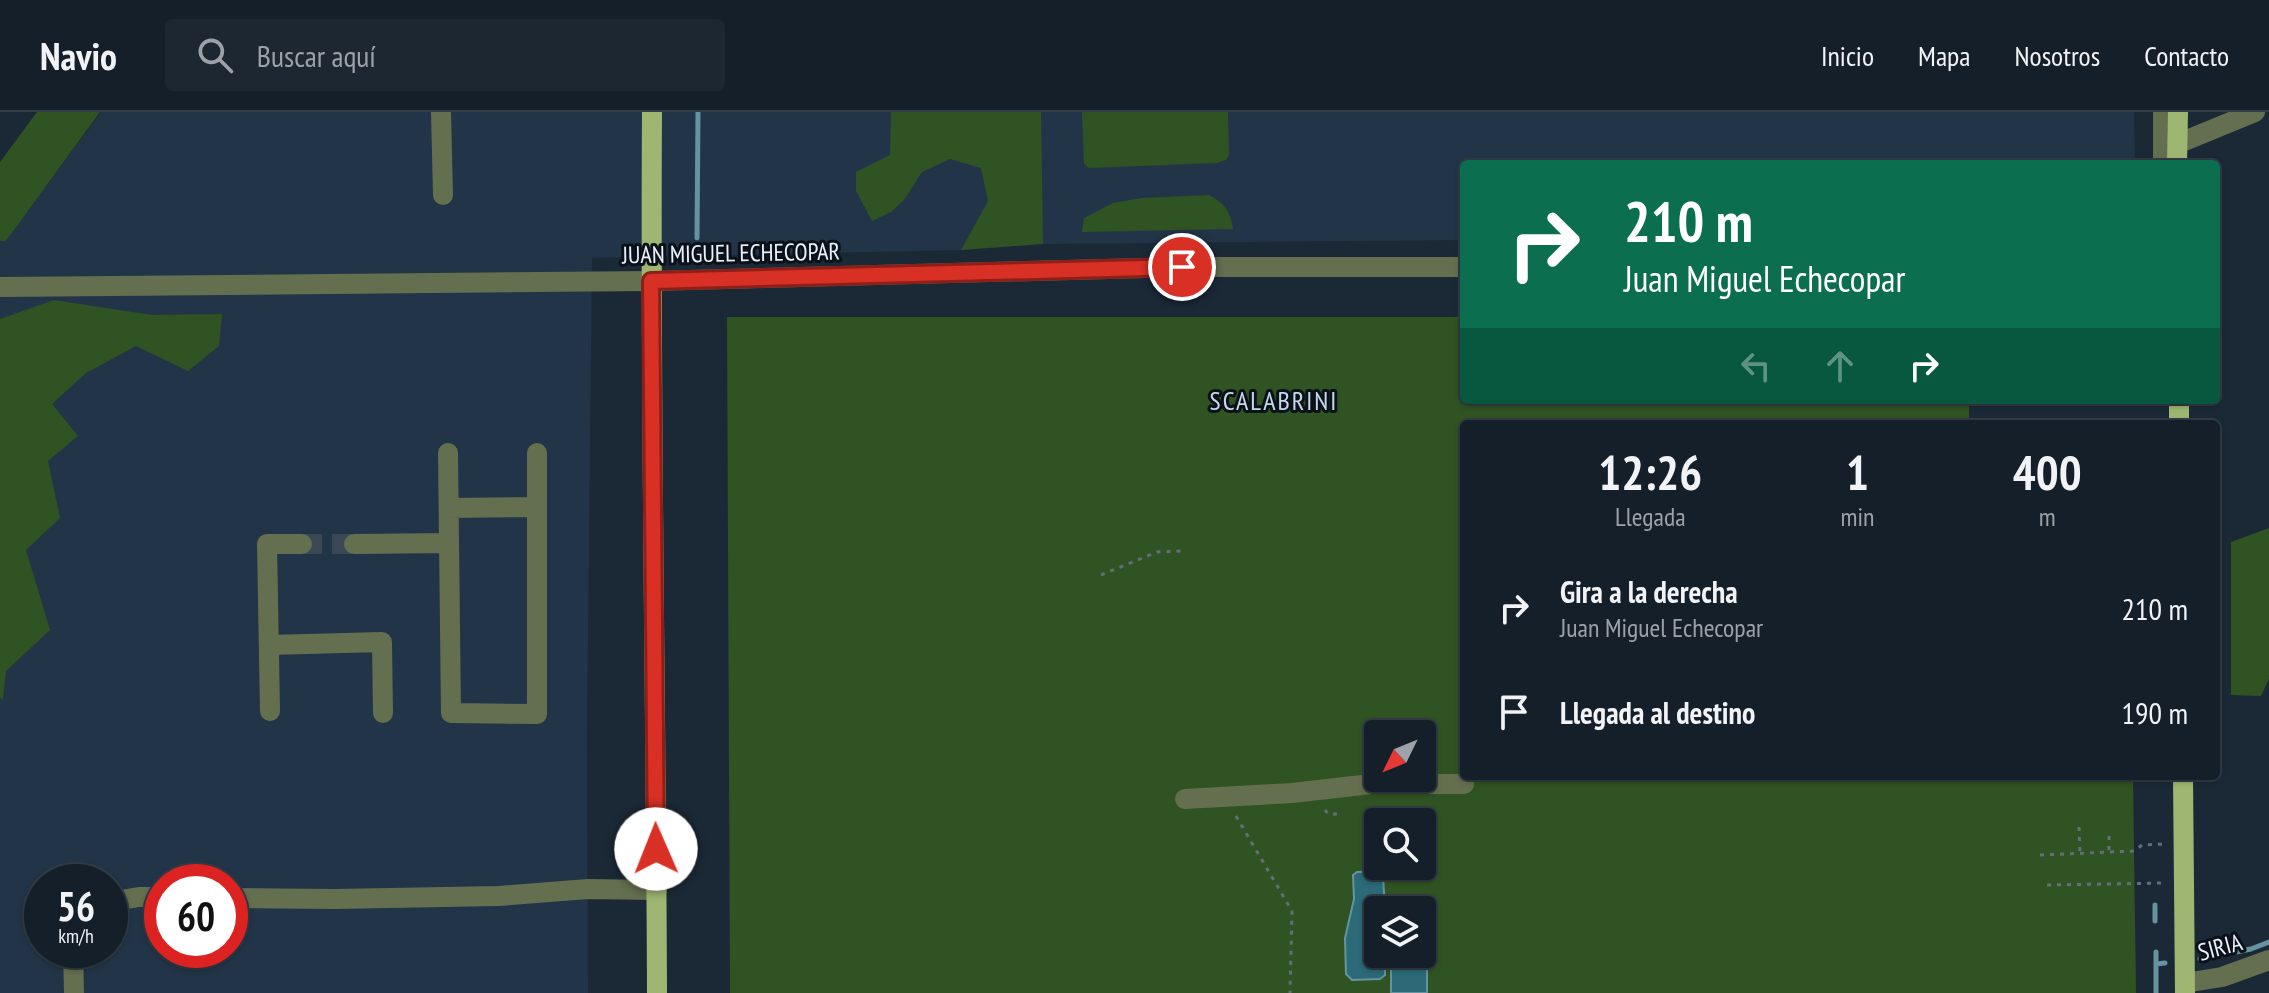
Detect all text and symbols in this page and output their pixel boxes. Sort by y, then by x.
search box [165,19,725,91]
text: Navio [40,31,117,80]
icon: search [193,33,237,77]
text: Buscar aquí [257,36,376,75]
text: Inicio [1821,37,1874,74]
text: Mapa [1918,37,1970,74]
text: Nosotros [2014,37,2100,74]
text: Contacto [2144,37,2229,74]
text: 210 m [1624,185,1753,257]
icon: right [1492,192,1596,296]
pin [1148,233,1216,301]
street label: JUAN MIGUEL ECHECOPAR [621,236,840,270]
icon: arrive [1160,245,1204,289]
text: Juan Miguel Echecopar [1624,255,1905,302]
icon: left [1734,344,1778,388]
icon: ahead [1818,344,1862,388]
icon: right [1902,344,1946,388]
district label: SCALABRINI [1210,384,1338,417]
text: 12:26 [1598,441,1702,503]
text: 1 [1846,441,1869,503]
text: 400 [2013,441,2082,503]
text: Llegada [1615,500,1686,533]
text: min [1840,500,1874,533]
text: m [2039,500,2056,533]
text: Gira a la derecha [1560,572,1738,611]
icon: right [1492,586,1536,630]
text: 210 m [2122,589,2188,628]
text: Juan Miguel Echecopar [1560,611,1763,644]
icon: arrive [1492,690,1536,734]
text: Llegada al destino [1560,693,1755,732]
text: 190 m [2122,693,2188,732]
north arrow [1364,720,1436,792]
map controls [1364,720,1436,968]
position arrow [614,807,698,891]
button: search [1364,808,1436,880]
speed limit sign: 60 [144,864,248,968]
text: 56 [57,880,95,932]
button: layers [1364,896,1436,968]
text: km/h [58,923,94,949]
street label: SIRIA [2195,926,2246,968]

